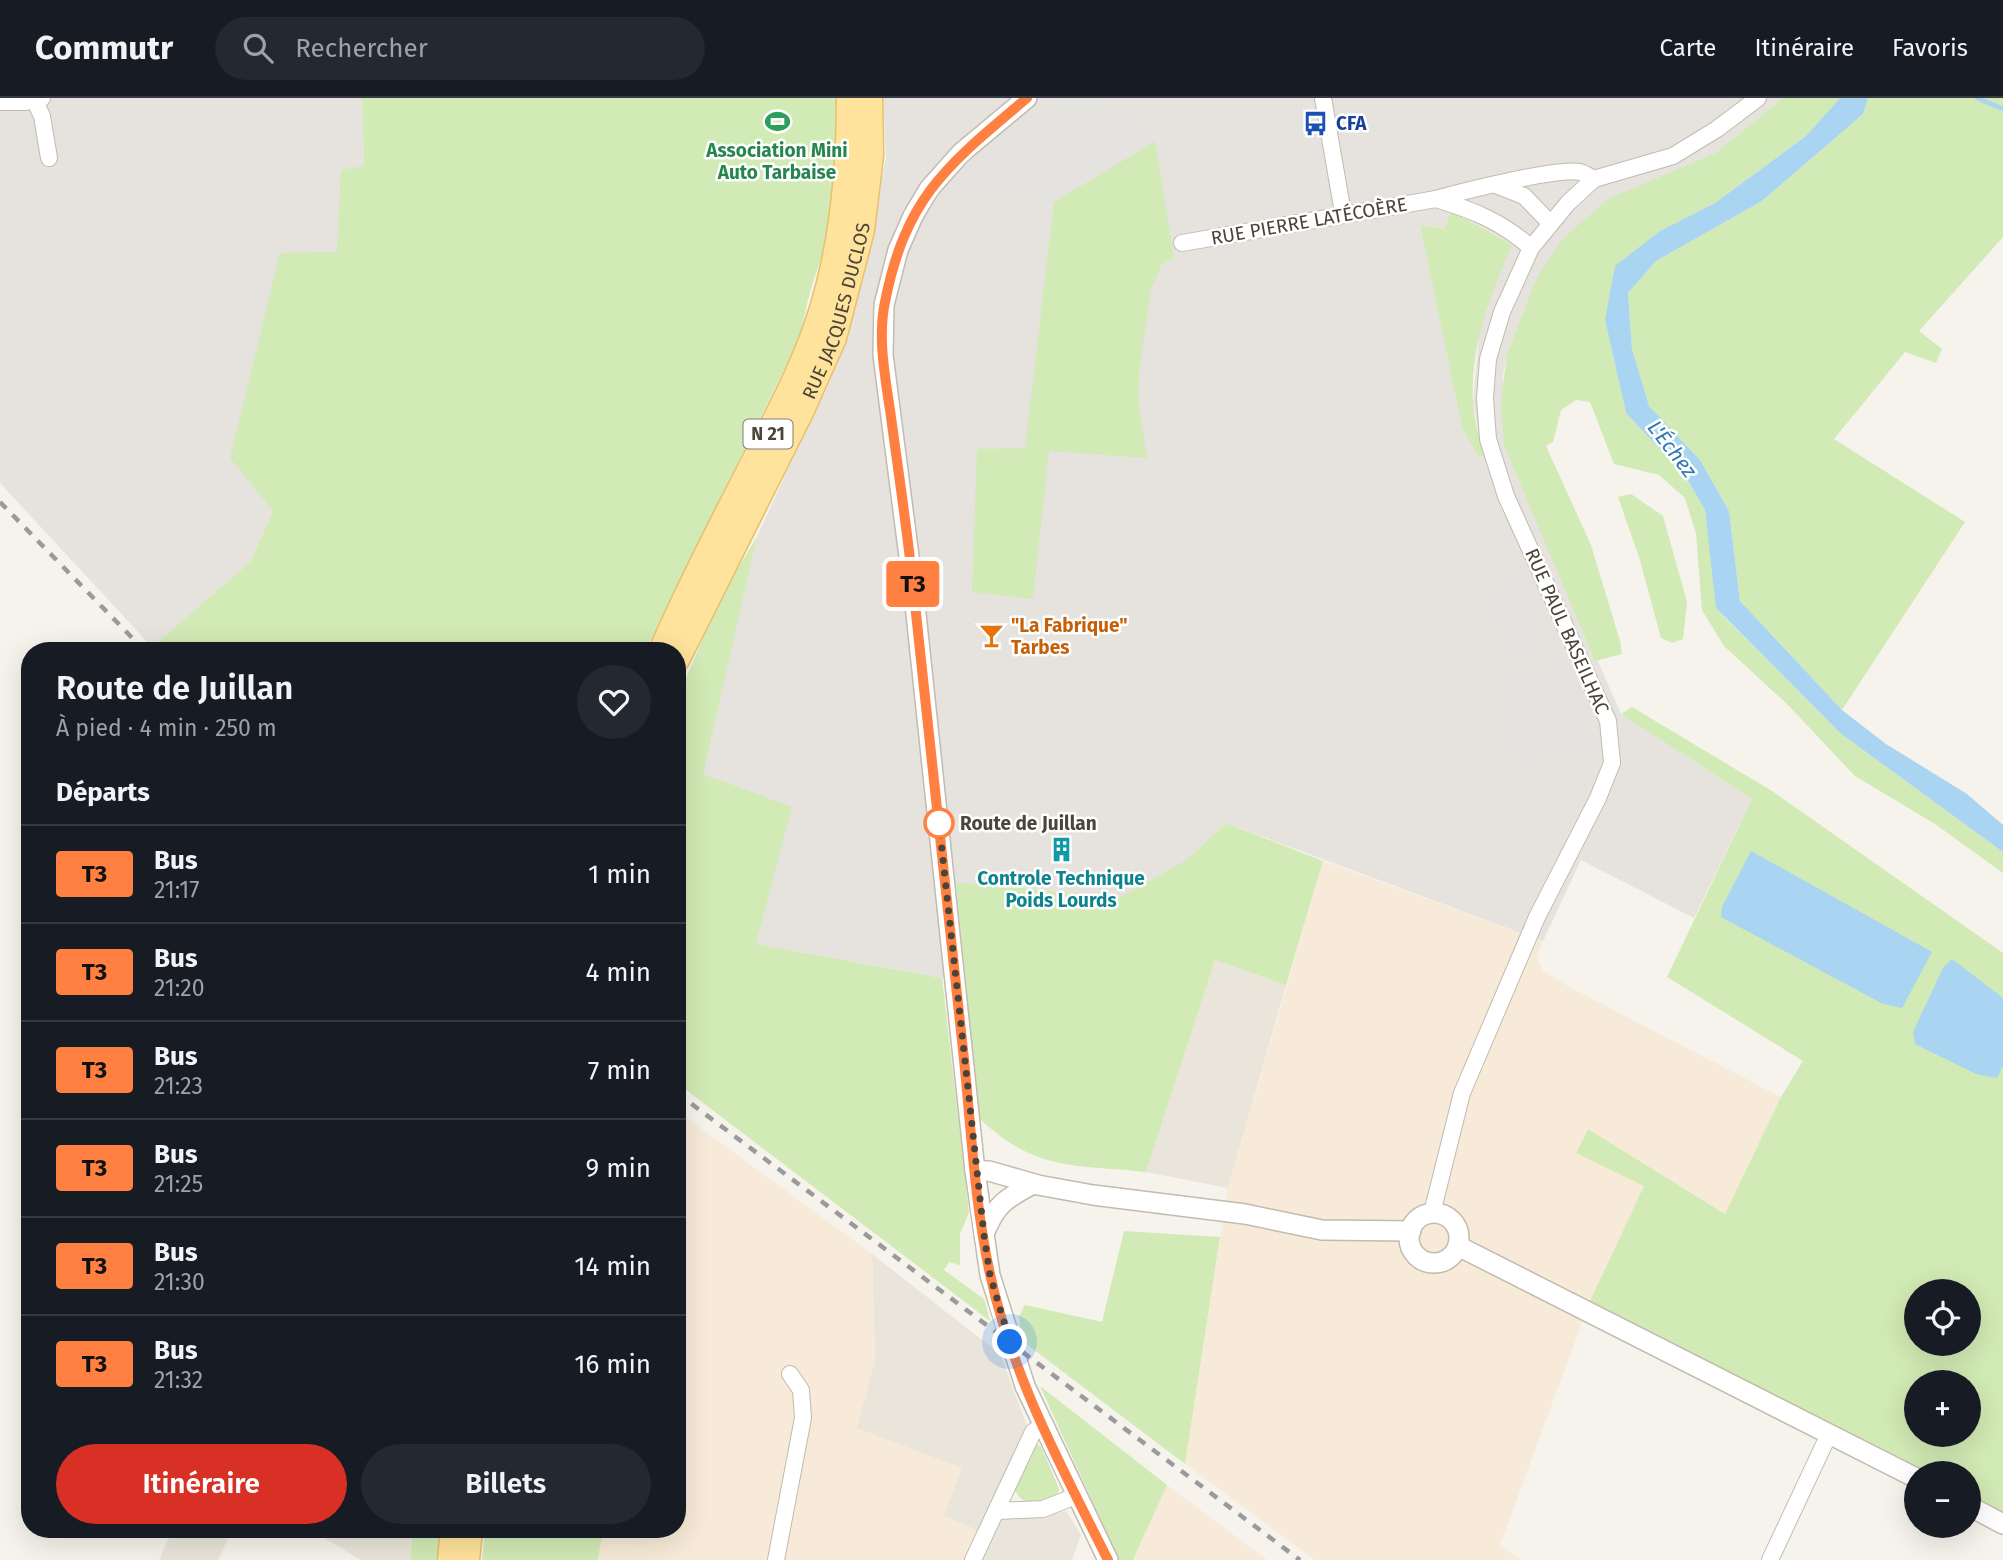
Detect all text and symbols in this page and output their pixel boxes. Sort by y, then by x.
search box [215,17,705,80]
text: Commutr [35,28,173,68]
icon: search [239,29,277,67]
text: Rechercher [295,33,428,64]
text: Carte [1660,34,1716,62]
text: Itinéraire [1754,34,1854,62]
text: Favoris [1892,34,1968,62]
sports icon: Association Mini Auto Tarbaise [763,108,791,136]
bus stop icon: CFA [1302,109,1330,137]
place label: CFA [1336,112,1367,135]
place label: Association Mini Auto Tarbaise [705,139,848,184]
street label: RUE PIERRE LATÉCOÈRE [1209,192,1409,250]
street label: RUE JACQUES DUCLOS [797,221,874,403]
water label: L'Échez [1642,415,1703,483]
road number: N 21 [744,420,792,448]
street label: RUE PAUL BASEILHAC [1520,545,1614,718]
line badge: T3 [881,561,944,607]
text: T3 [900,570,926,598]
place label: "La Fabrique" Tarbes [1011,614,1128,659]
bar icon: "La Fabrique" Tarbes [977,622,1005,650]
button: heart [577,665,651,739]
text: Route de Juillan [56,668,293,708]
text: À pied · 4 min · 250 m [56,714,277,742]
text: Départs [56,777,150,808]
marker: Route de Juillan [924,808,954,838]
place label: Route de Juillan [960,812,1097,835]
building icon: Controle Technique Poids Lourds [1047,836,1075,864]
text: Bus [154,845,197,876]
text: 1 min [588,859,651,890]
text: T3 [82,860,107,888]
place label: Controle Technique Poids Lourds [977,867,1145,912]
text: 21:17 [154,876,200,904]
text: Bus [154,943,197,974]
text: 4 min [585,957,651,988]
text: T3 [82,958,107,986]
text: 21:20 [154,974,205,1002]
text: Bus [154,1041,197,1072]
text: 7 min [588,1055,651,1086]
text: T3 [82,1056,107,1084]
text: 21:23 [154,1072,203,1100]
text: Bus [154,1139,197,1170]
text: 9 min [586,1153,651,1184]
text: T3 [82,1154,107,1182]
text: 21:25 [154,1170,203,1198]
text: Bus [154,1237,197,1268]
text: 14 min [574,1251,651,1282]
text: T3 [82,1252,107,1280]
text: 21:30 [154,1268,205,1296]
map controls [1904,1279,1981,1538]
button: locate [1904,1279,1981,1356]
your location [992,1324,1027,1359]
text: Bus [154,1335,197,1366]
text: 16 min [574,1349,651,1380]
text: T3 [82,1350,107,1378]
text: 21:32 [154,1366,203,1394]
button: + [1904,1370,1981,1447]
button: Itinéraire [56,1444,347,1524]
button: Billets [361,1444,651,1524]
button: − [1904,1461,1981,1538]

